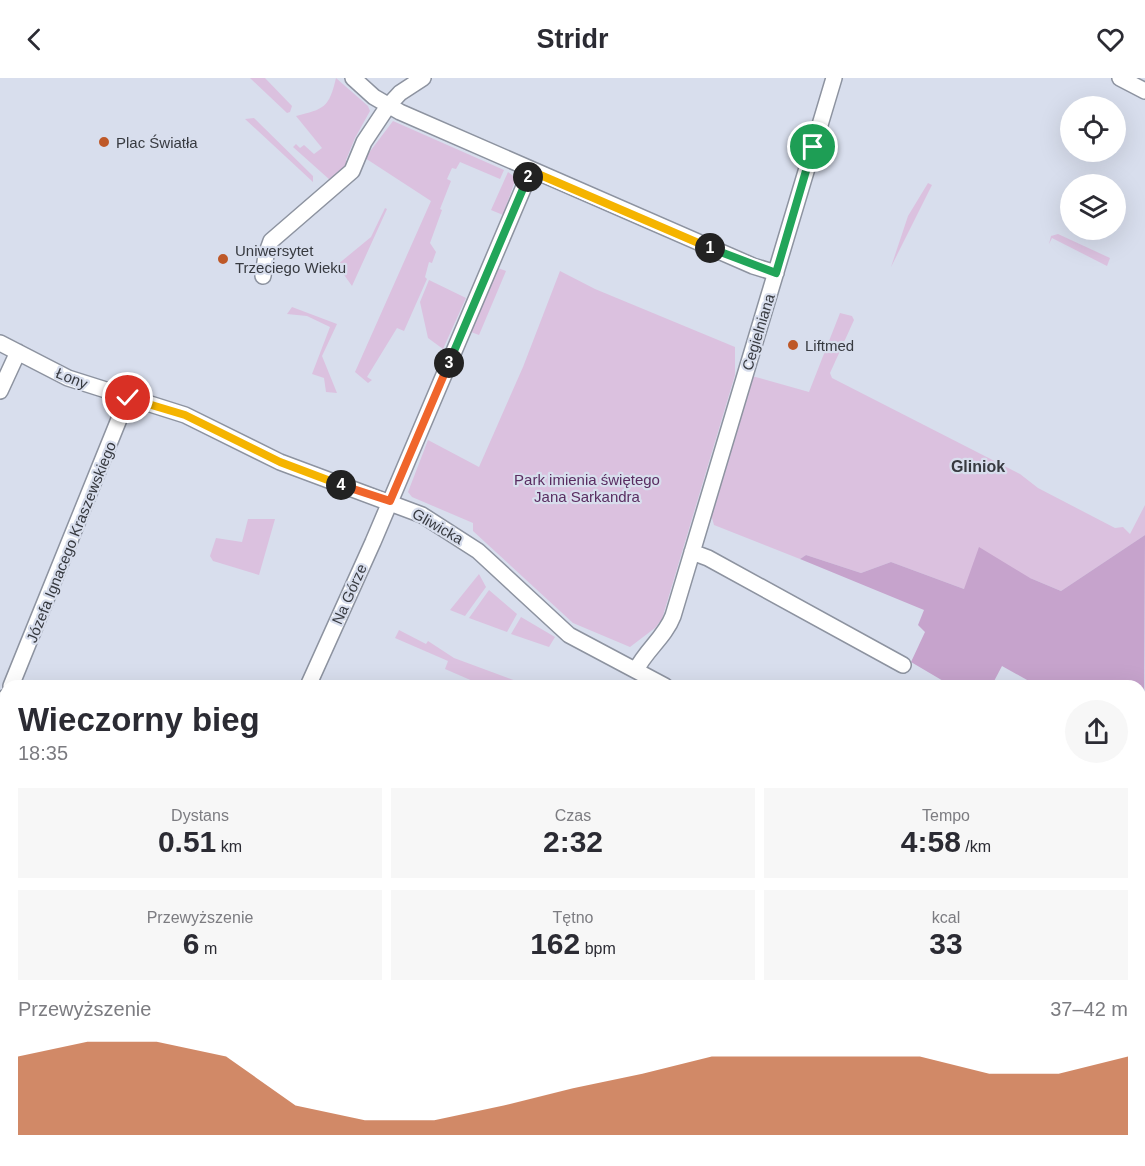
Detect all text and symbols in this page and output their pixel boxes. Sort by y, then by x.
icon: back [18,23,51,56]
icon: heart [1094,23,1127,56]
text: Stridr [536,24,609,54]
map controls [1060,96,1126,240]
button: locate [1060,96,1126,162]
pin [787,121,838,172]
icon: arrive [796,130,829,163]
place label: Plac Światła [116,134,198,151]
marker: Plac Światła [97,135,111,149]
pin: 2 [513,162,543,192]
text: 2 [524,168,532,185]
button: layers [1060,174,1126,240]
pin: 1 [695,233,725,263]
text: 1 [706,239,714,256]
place label: Uniwersytet Trzeciego Wieku [235,242,346,276]
marker: Uniwersytet Trzeciego Wieku [216,252,230,266]
street label: Cegielniana [738,291,778,372]
place label: Liftmed [805,337,854,354]
marker: Liftmed [786,338,800,352]
pin: 3 [434,348,464,378]
text: 3 [445,354,453,371]
street label: Łony [54,364,91,392]
pin [102,372,153,423]
icon: check [111,381,144,414]
street label: Józefa Ignacego Kraszewskiego [23,439,119,645]
district label: Gliniok [951,458,1005,475]
pin: 4 [326,470,356,500]
park label: Park imienia świętego Jana Sarkandra [514,471,660,505]
text: 4 [337,476,345,493]
street label: Gliwicka [410,505,467,548]
street label: Na Górze [328,561,370,627]
button: share [1065,700,1128,763]
text: Wieczorny bieg [18,701,260,738]
text: 18:35 [18,742,68,764]
text: Dystans [171,807,229,824]
text: Czas [555,807,591,824]
text: Tempo [922,807,970,824]
text: 0.51 [158,825,216,858]
text: 2:32 [543,825,603,858]
text: 4:58 [901,825,961,858]
text: km [216,838,242,855]
text: /km [961,838,991,855]
text: Przewyższenie [147,909,253,926]
text: Tętno [553,909,593,926]
text: kcal [932,909,960,926]
text: 6 [183,927,199,960]
text: 162 [530,927,580,960]
text: 33 [929,927,963,960]
text: m [199,940,217,957]
text: bpm [580,940,616,957]
text: Przewyższenie [18,998,151,1020]
text: 37–42 m [1050,998,1128,1020]

